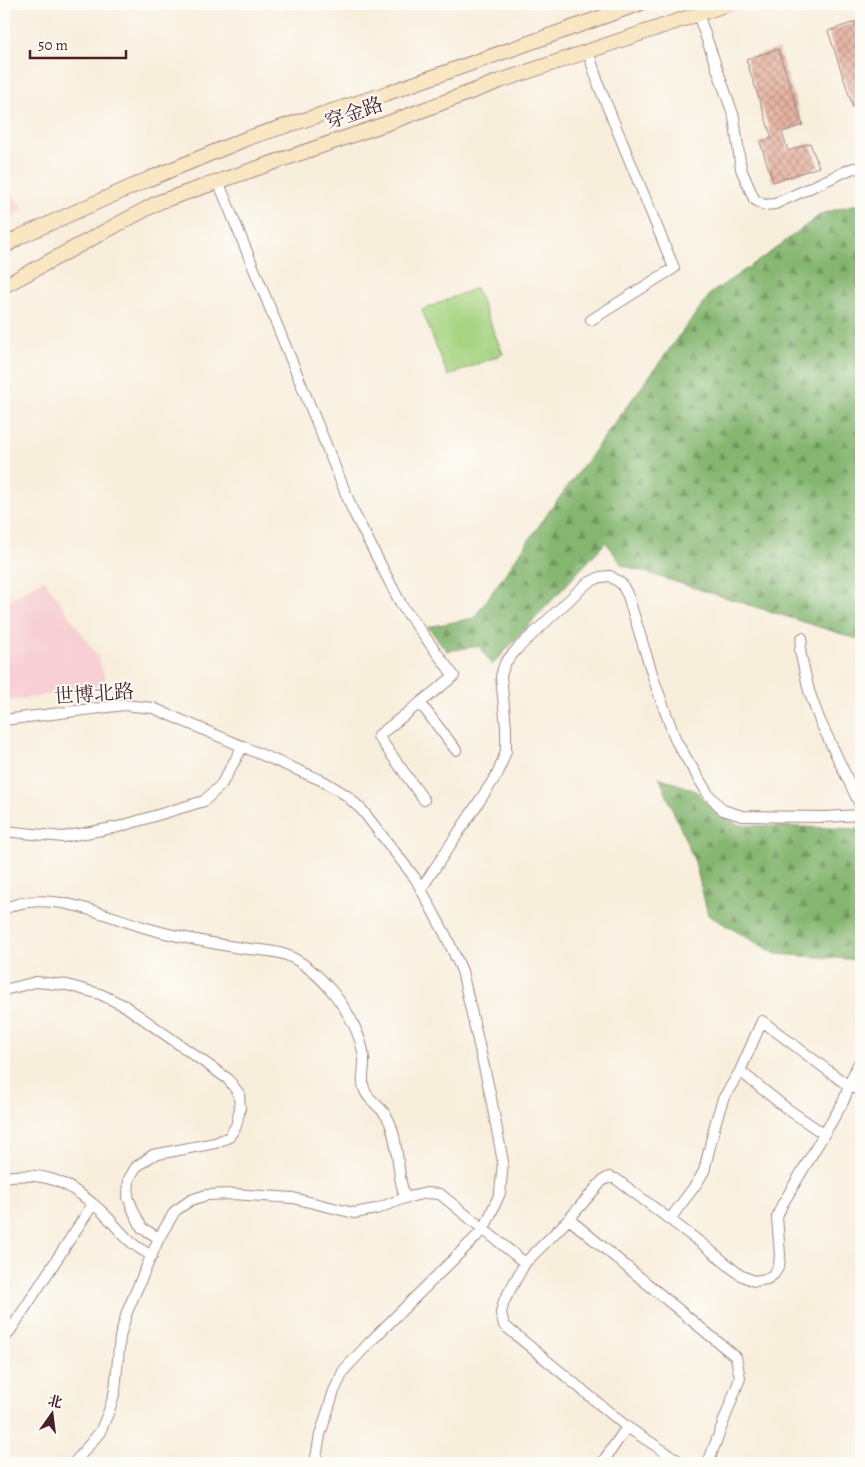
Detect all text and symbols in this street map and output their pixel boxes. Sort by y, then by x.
scale bar [30,28,126,60]
text: 50 m [38,35,68,55]
street label: 穿金路 [321,90,387,136]
street label: 世博北路 [53,678,135,710]
north arrow [28,1390,78,1440]
text: 北 [46,1391,64,1413]

